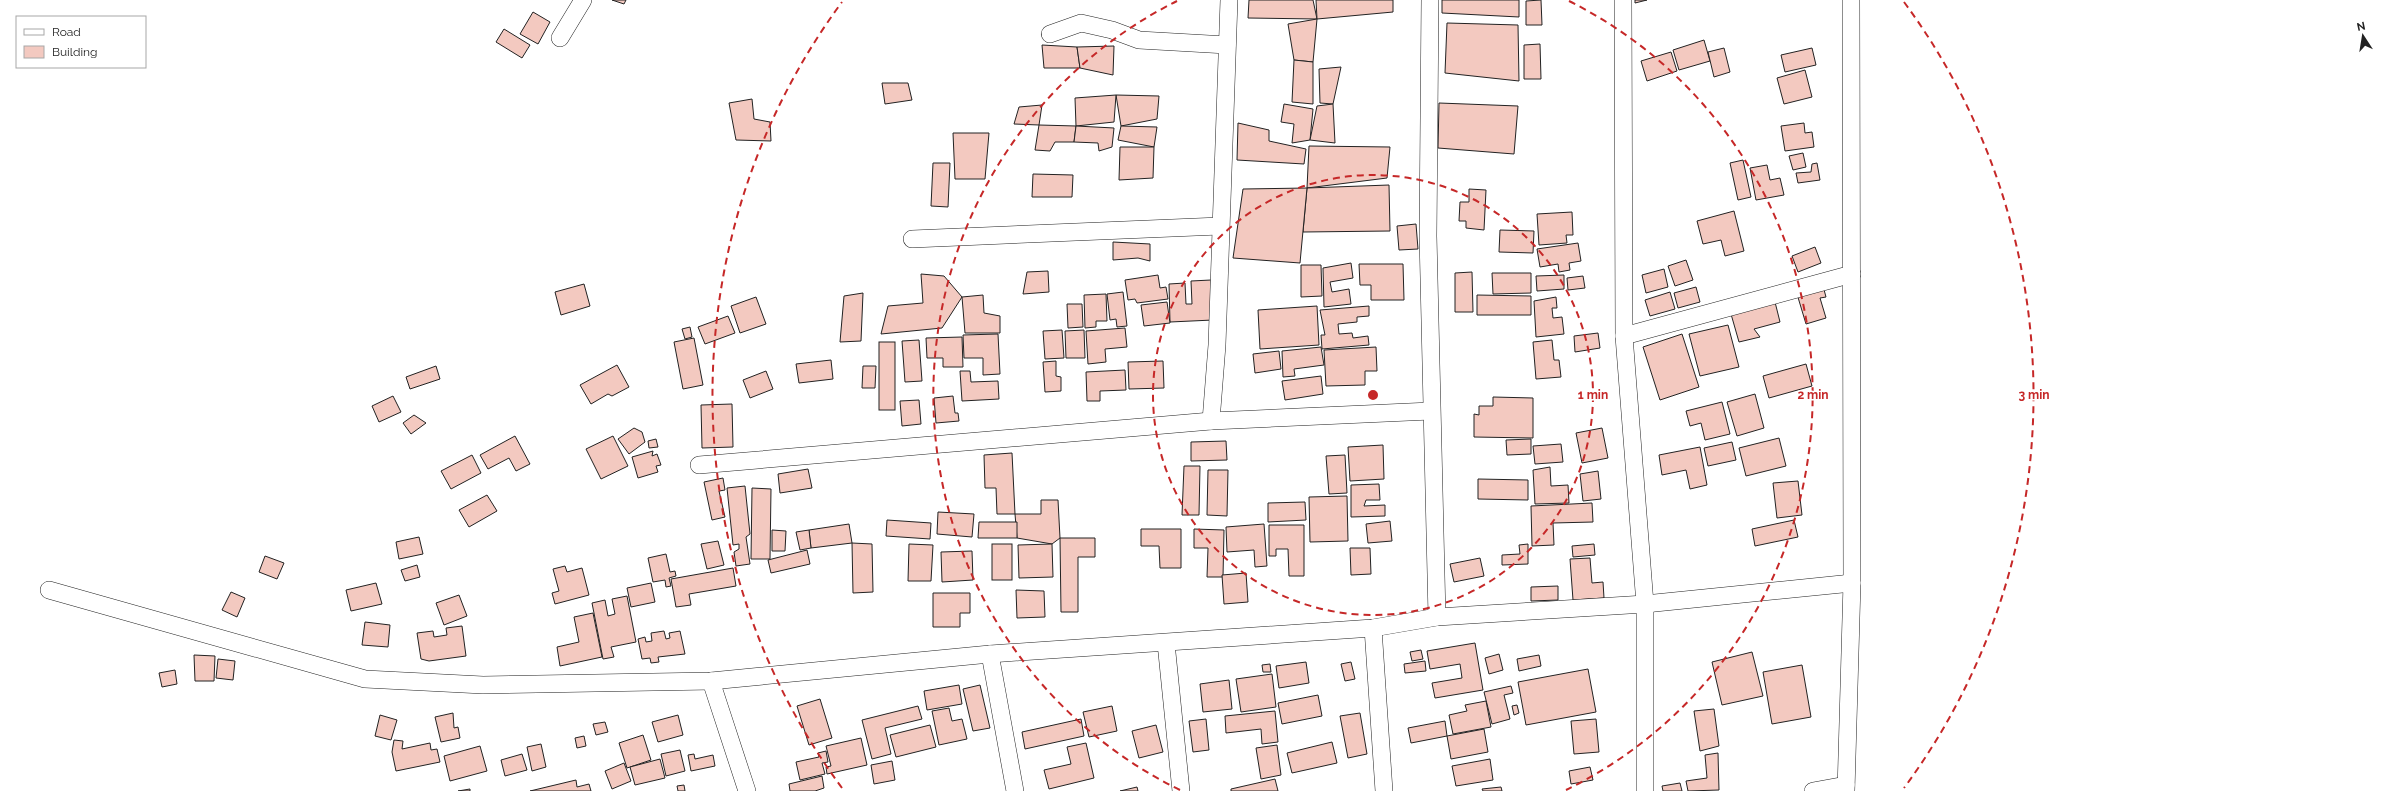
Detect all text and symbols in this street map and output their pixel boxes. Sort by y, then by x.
legend [16,16,146,68]
north arrow [2343,16,2383,56]
text: N [2356,19,2366,34]
text: Road [52,25,81,39]
text: Building [52,45,98,59]
centre of rings [1366,388,1380,402]
text: 1 min [1578,388,1608,402]
text: 2 min [1797,388,1829,402]
text: 3 min [2018,388,2050,402]

